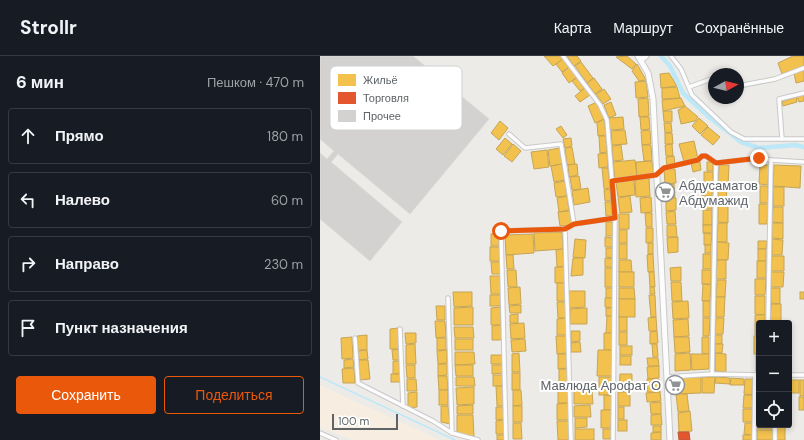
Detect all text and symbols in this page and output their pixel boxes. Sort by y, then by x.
text: Strollr [20,15,77,40]
text: Карта [554,19,591,37]
text: Маршрут [613,19,673,37]
text: Сохранённые [695,19,784,37]
legend [330,66,462,130]
north arrow [708,68,744,104]
text: 6 мин [16,71,64,93]
text: Жильё [363,73,398,87]
text: Пешком · 470 m [207,74,304,91]
text: Торговля [363,91,409,105]
text: Прочее [363,109,401,123]
icon: ahead [17,125,39,147]
text: Прямо [55,126,104,146]
text: 180 m [267,128,303,145]
route end [750,149,768,167]
place label: Абдусаматов Абдумажид [679,177,758,209]
supermarket icon: Абдусаматов Абдумажид [654,181,676,203]
icon: left [17,189,39,211]
text: Налево [55,190,110,210]
text: 60 m [271,192,303,209]
route start [492,222,510,240]
icon: right [17,253,39,275]
text: Направо [55,254,119,274]
text: 230 m [264,256,303,273]
icon: arrive [17,317,39,339]
text: Пункт назначения [55,318,188,338]
map controls [756,320,792,428]
button: + [756,320,792,356]
button: − [756,356,792,392]
supermarket icon: Мавлюда Арофат О [664,374,686,396]
button: Сохранить [16,376,156,414]
button: Поделиться [164,376,304,414]
place label: Мавлюда Арофат О [541,377,661,394]
button: locate [756,392,792,428]
scale bar [332,412,398,431]
text: 100 m [338,414,369,428]

